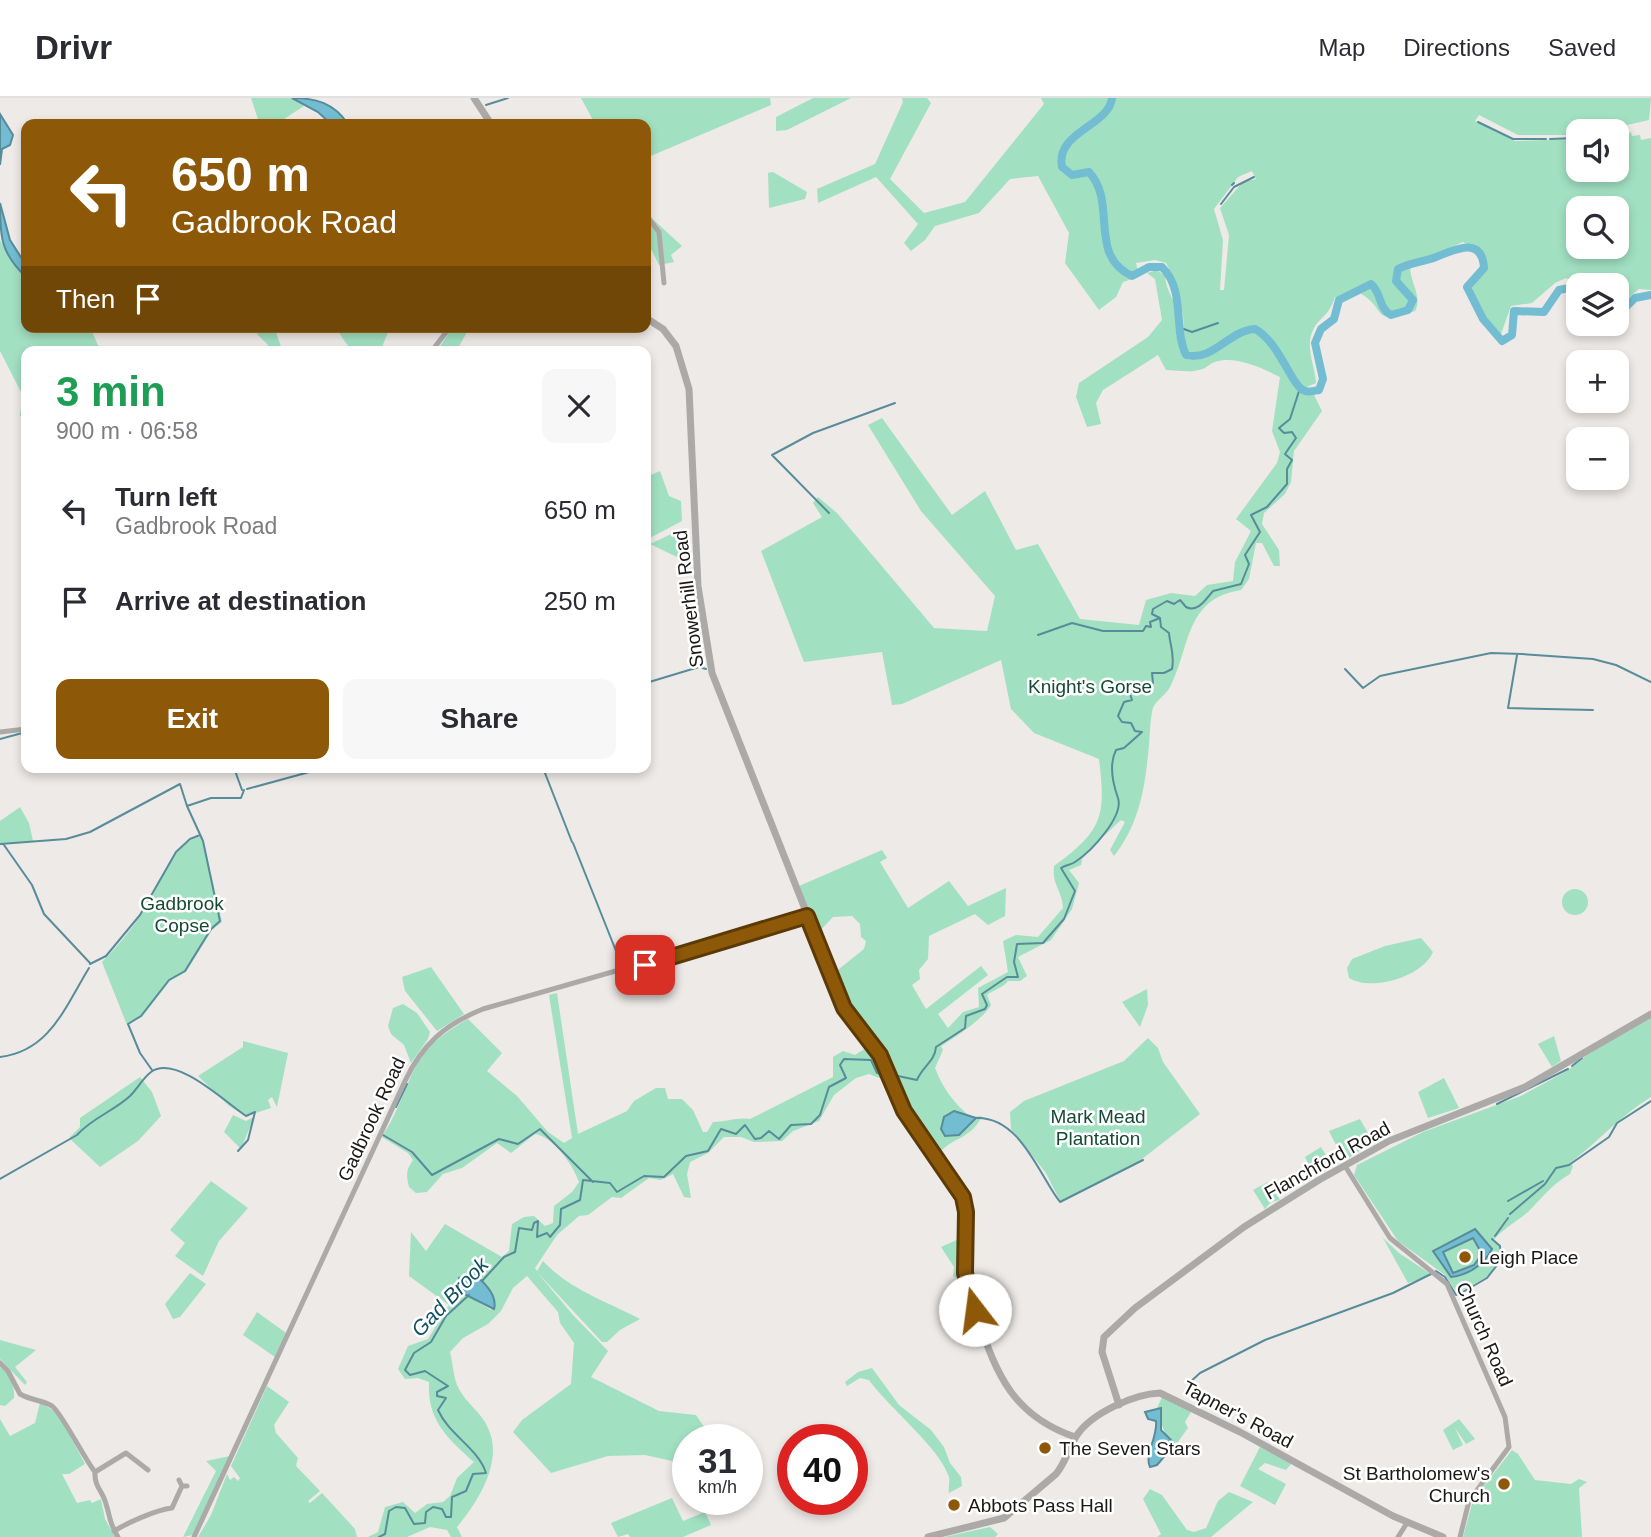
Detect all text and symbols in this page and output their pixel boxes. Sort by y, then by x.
text: Drivr [35,29,112,66]
text: Map [1319,34,1365,61]
text: Directions [1403,34,1510,61]
text: Saved [1548,34,1616,61]
map controls [1566,119,1629,490]
button: sound [1566,119,1629,182]
icon: left [56,147,147,238]
text: 650 m [171,147,310,201]
button: search [1566,196,1629,259]
text: Gadbrook Road [171,204,397,240]
button: layers [1566,273,1629,336]
icon: arrive [129,280,167,318]
text: Then [56,284,115,314]
button: + [1566,350,1629,413]
text: 3 min [56,368,166,415]
button: close [542,369,616,443]
text: 900 m · 06:58 [56,418,198,444]
button: − [1566,427,1629,490]
text: Turn left [115,482,217,512]
icon: left [56,492,94,530]
text: 650 m [544,495,616,525]
text: Gadbrook Road [115,513,277,539]
street label: Snowerhill Road [670,529,707,669]
icon: arrive [56,583,94,621]
text: Arrive at destination [115,586,366,616]
text: 250 m [544,586,616,616]
park label: Knight's Gorse [1028,676,1152,697]
button: Exit [56,679,329,759]
button: Share [343,679,616,759]
park label: Gadbrook Copse [140,893,224,936]
pin [615,935,675,995]
icon: arrive [626,946,664,984]
street label: Gadbrook Road [334,1054,409,1184]
park label: Mark Mead Plantation [1050,1106,1146,1149]
street label: Flanchford Road [1261,1117,1394,1204]
place label: Leigh Place [1479,1247,1578,1268]
marker: Leigh Place [1457,1249,1473,1265]
water label: Gad Brook [406,1251,494,1341]
position arrow [938,1273,1012,1347]
street label: Church Road [1452,1279,1517,1390]
street label: Tapner's Road [1179,1377,1297,1452]
speed limit sign: 40 [777,1424,868,1515]
place label: The Seven Stars [1059,1438,1201,1459]
marker: The Seven Stars [1037,1440,1053,1456]
text: 31 [698,1441,737,1480]
place label: St Bartholomew's Church [1343,1463,1490,1506]
marker: St Bartholomew's Church [1496,1476,1512,1492]
text: km/h [698,1477,737,1497]
place label: Abbots Pass Hall [968,1495,1113,1516]
marker: Abbots Pass Hall [946,1497,962,1513]

